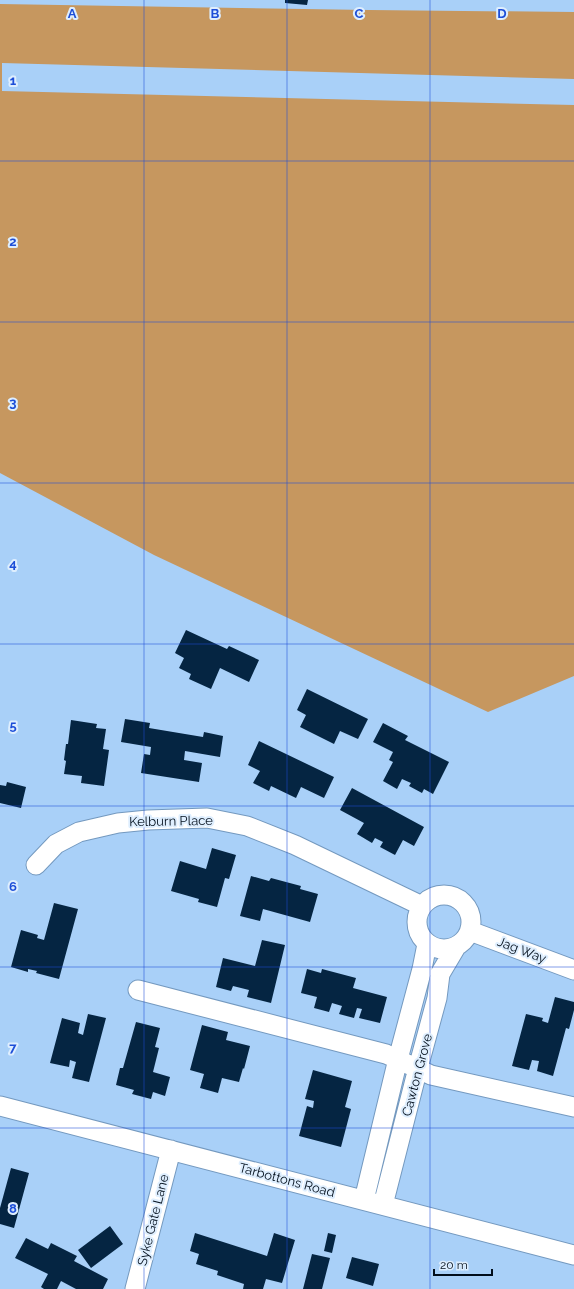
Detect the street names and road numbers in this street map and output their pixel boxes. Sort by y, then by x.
street label: Kelburn Place [129,813,213,829]
street label: Jag Way [496,934,548,966]
street label: Cawton Grove [399,1032,435,1118]
street label: Tarbottons Road [237,1160,337,1200]
street label: Syke Gate Lane [134,1172,172,1267]

